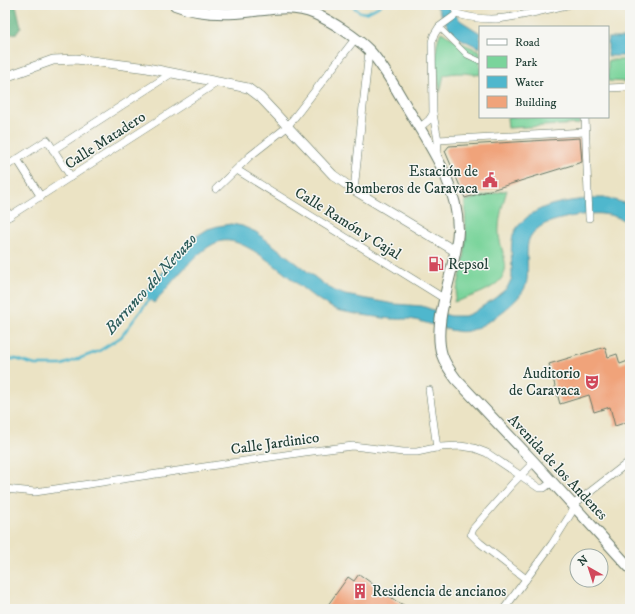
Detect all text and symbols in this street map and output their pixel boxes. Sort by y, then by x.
legend [479,26,609,118]
text: Road [515,35,540,50]
text: Park [515,55,537,70]
text: Water [514,75,544,90]
text: Building [515,95,556,110]
street label: Calle Matadero [61,107,149,174]
place label: Estación de Bomberos de Caravaca [345,162,479,198]
public building icon: Estación de Bomberos de Caravaca [481,171,499,189]
street label: Calle Ramón y Cajal [291,183,405,264]
water label: Barranco del Nevazo [100,229,201,339]
fuel station icon: Repsol [427,255,445,273]
place label: Repsol [448,255,489,274]
place label: Auditorio de Caravaca [509,364,581,400]
theatre icon: Auditorio de Caravaca [583,373,601,391]
street label: Avenida de los Andenes [504,410,612,524]
street label: Calle Jardinico [230,428,321,459]
north arrow [569,548,609,588]
text: N [575,553,591,569]
building icon: Residencia de ancianos [351,582,369,600]
place label: Residencia de ancianos [372,582,506,601]

